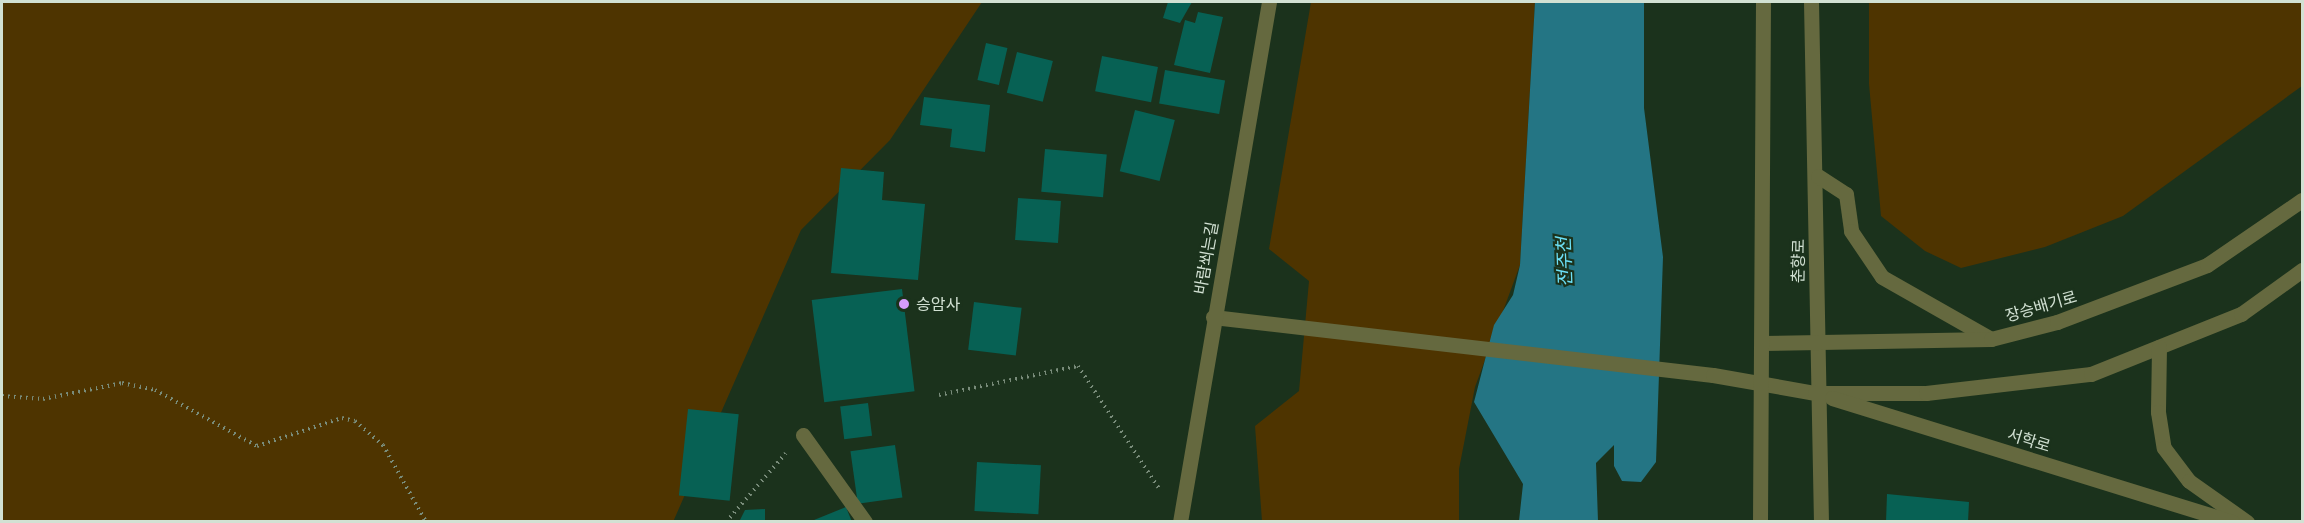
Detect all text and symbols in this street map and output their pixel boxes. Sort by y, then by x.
street label: 바람쐬는길 [1190,220,1222,296]
water label: 전주천 [1553,237,1577,287]
street label: 춘향로 [1788,239,1808,283]
street label: 장승배기로 [2003,287,2079,325]
place label: 승암사 [916,294,960,314]
marker: 승암사 [897,297,911,311]
street label: 서학로 [2005,424,2053,456]

